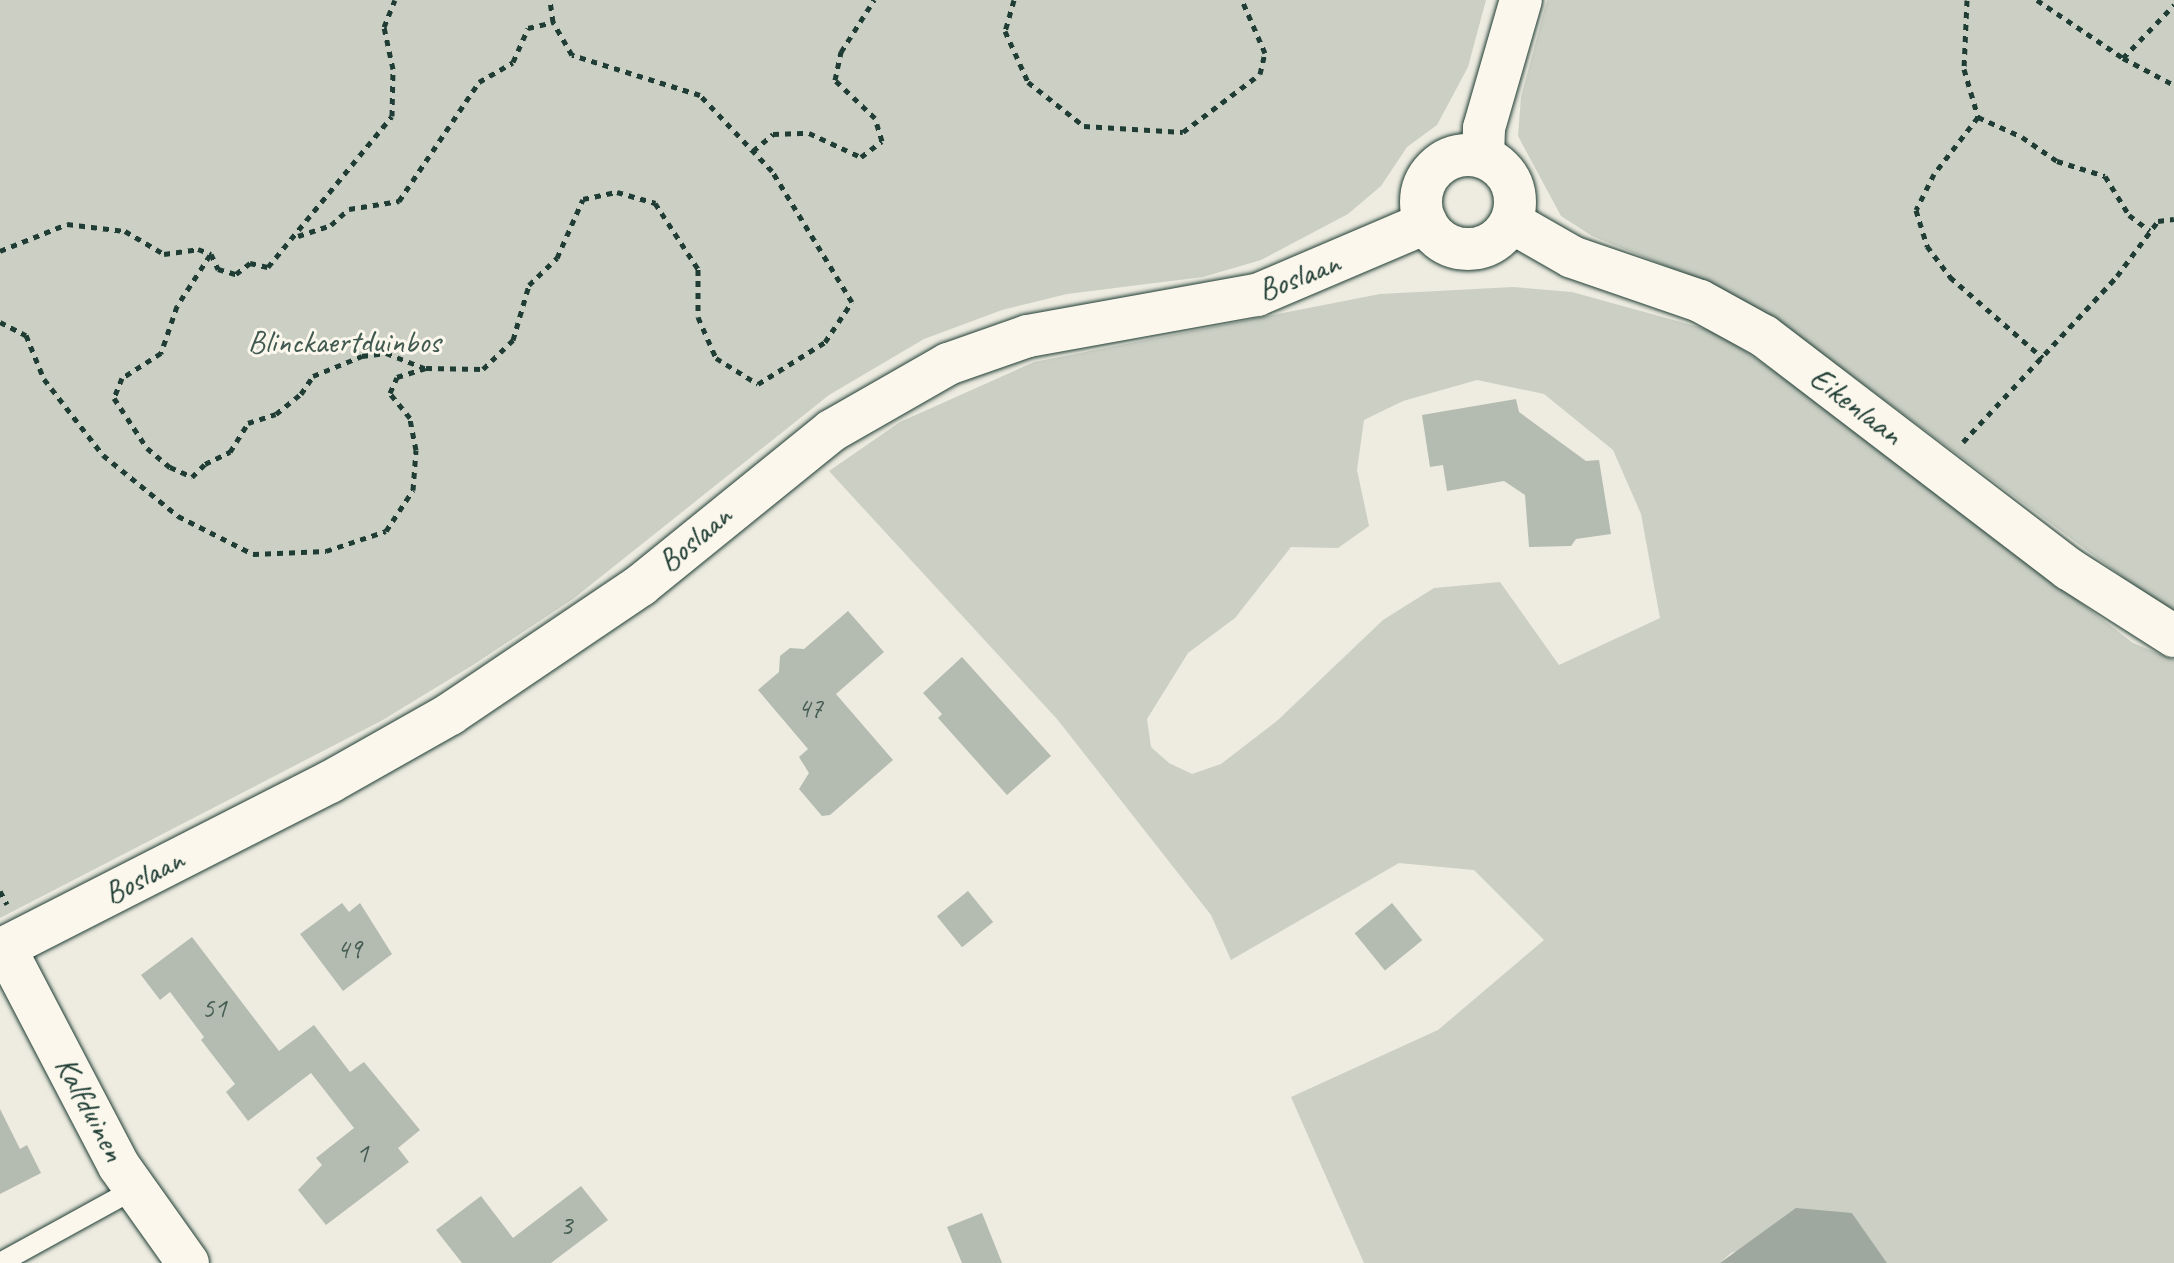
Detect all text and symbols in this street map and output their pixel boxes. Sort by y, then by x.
street label: Boslaan [1253,244,1345,310]
park label: Blinckaertduinbos [248,323,440,361]
street label: Eikenlaan [1802,359,1910,453]
street label: Boslaan [650,497,740,581]
house number: 47 [797,691,823,725]
street label: Boslaan [98,841,190,913]
house number: 49 [336,932,362,966]
house number: 51 [201,991,227,1025]
street label: Kalfduinen [47,1050,133,1168]
house number: 1 [356,1136,368,1170]
house number: 3 [560,1208,572,1242]

